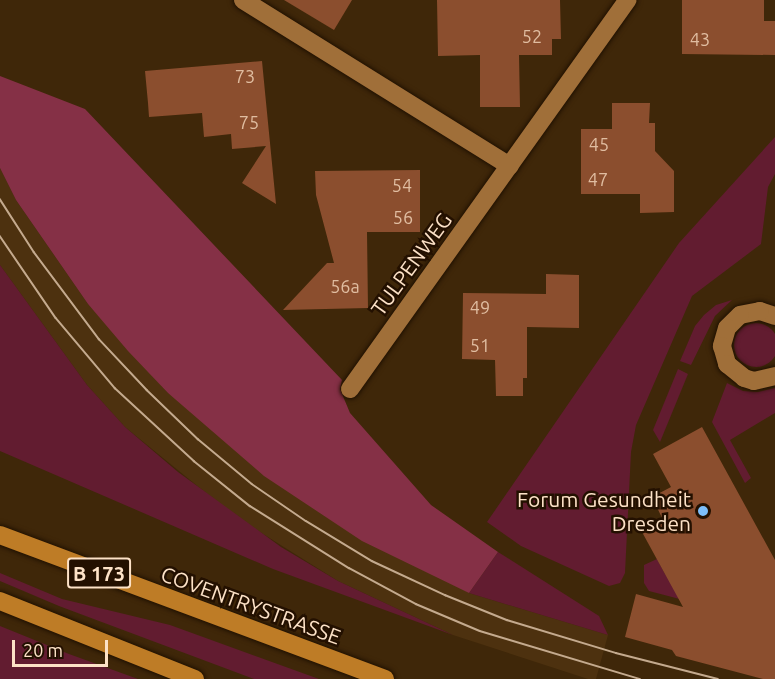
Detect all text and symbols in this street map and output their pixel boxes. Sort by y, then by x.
house number: 52 [522,25,542,47]
house number: 43 [690,28,710,50]
house number: 73 [235,65,255,87]
house number: 75 [239,111,259,133]
house number: 45 [589,133,609,155]
house number: 47 [588,168,608,190]
house number: 54 [392,174,412,196]
house number: 56 [393,206,413,228]
street label: TULPENWEG [365,208,457,320]
house number: 56a [330,275,360,297]
house number: 49 [470,296,490,318]
house number: 51 [470,334,490,356]
place label: Forum Gesundheit Dresden [517,486,691,536]
marker: Forum Gesundheit Dresden [696,504,710,518]
road number: B 173 [66,556,132,590]
street label: COVENTRYSTRASSE [158,561,344,649]
scale bar [15,628,111,666]
text: 20 m [23,640,63,660]

